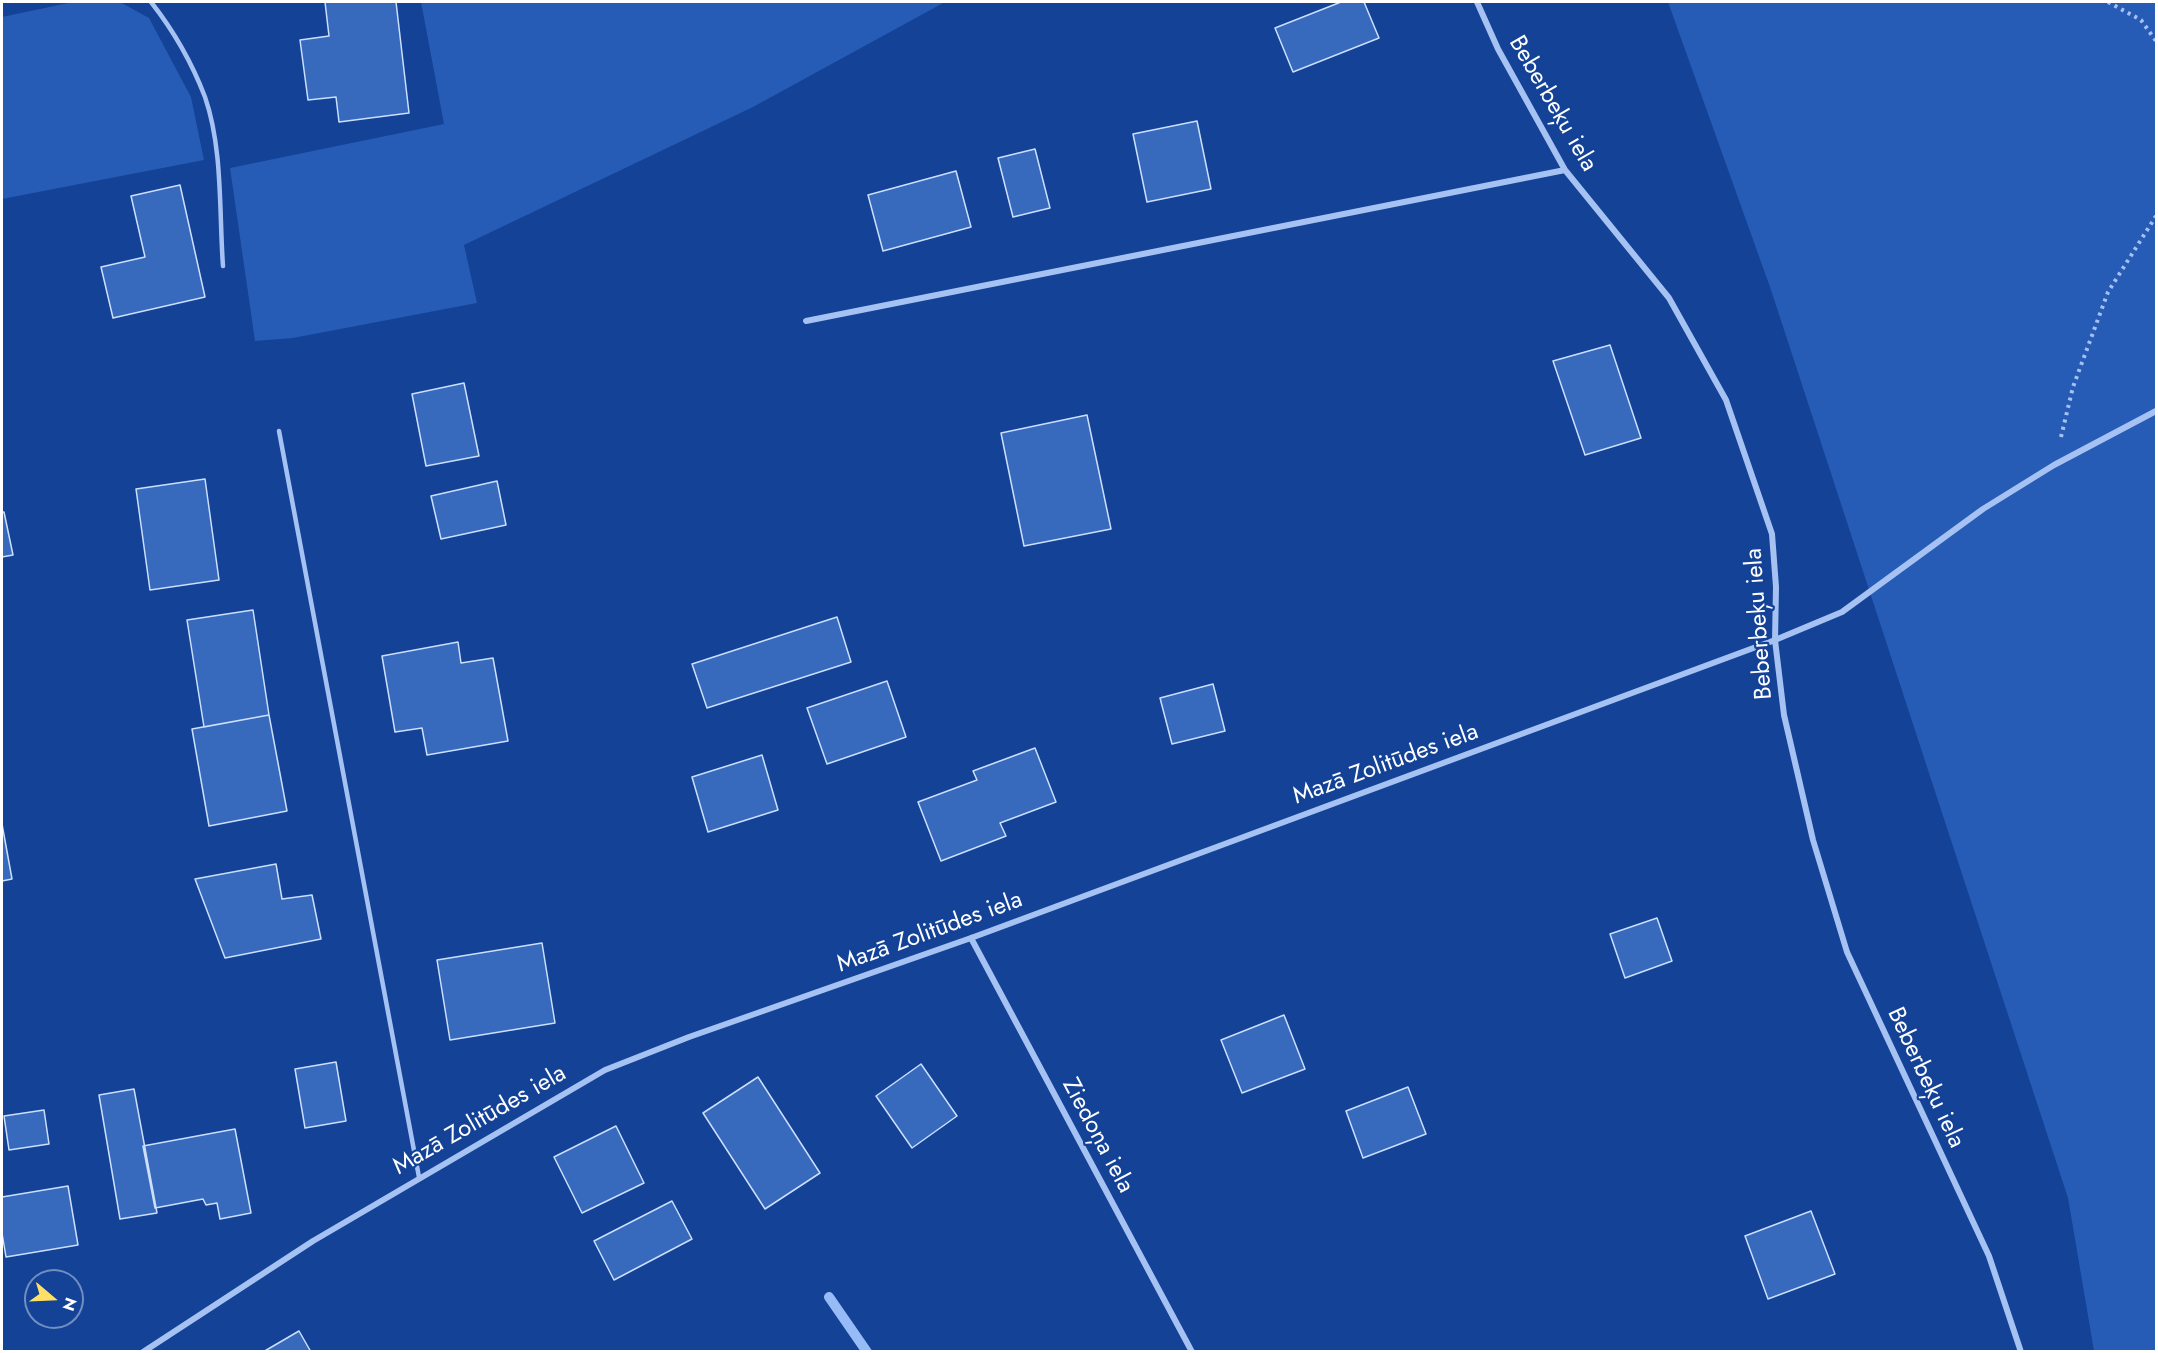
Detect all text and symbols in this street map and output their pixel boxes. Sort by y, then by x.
street label: Beberbeķu iela [1502,31,1602,177]
street label: Beberbeķu iela [1740,547,1780,701]
street label: Mazā Zolitūdes iela [1289,718,1483,812]
street label: Mazā Zolitūdes iela [833,886,1027,980]
street label: Beberbeķu iela [1880,1003,1970,1153]
street label: Mazā Zolitūdes iela [388,1060,572,1182]
street label: Ziedoņa iela [1055,1074,1139,1198]
north arrow [24,1269,84,1329]
text: N [57,1295,83,1314]

